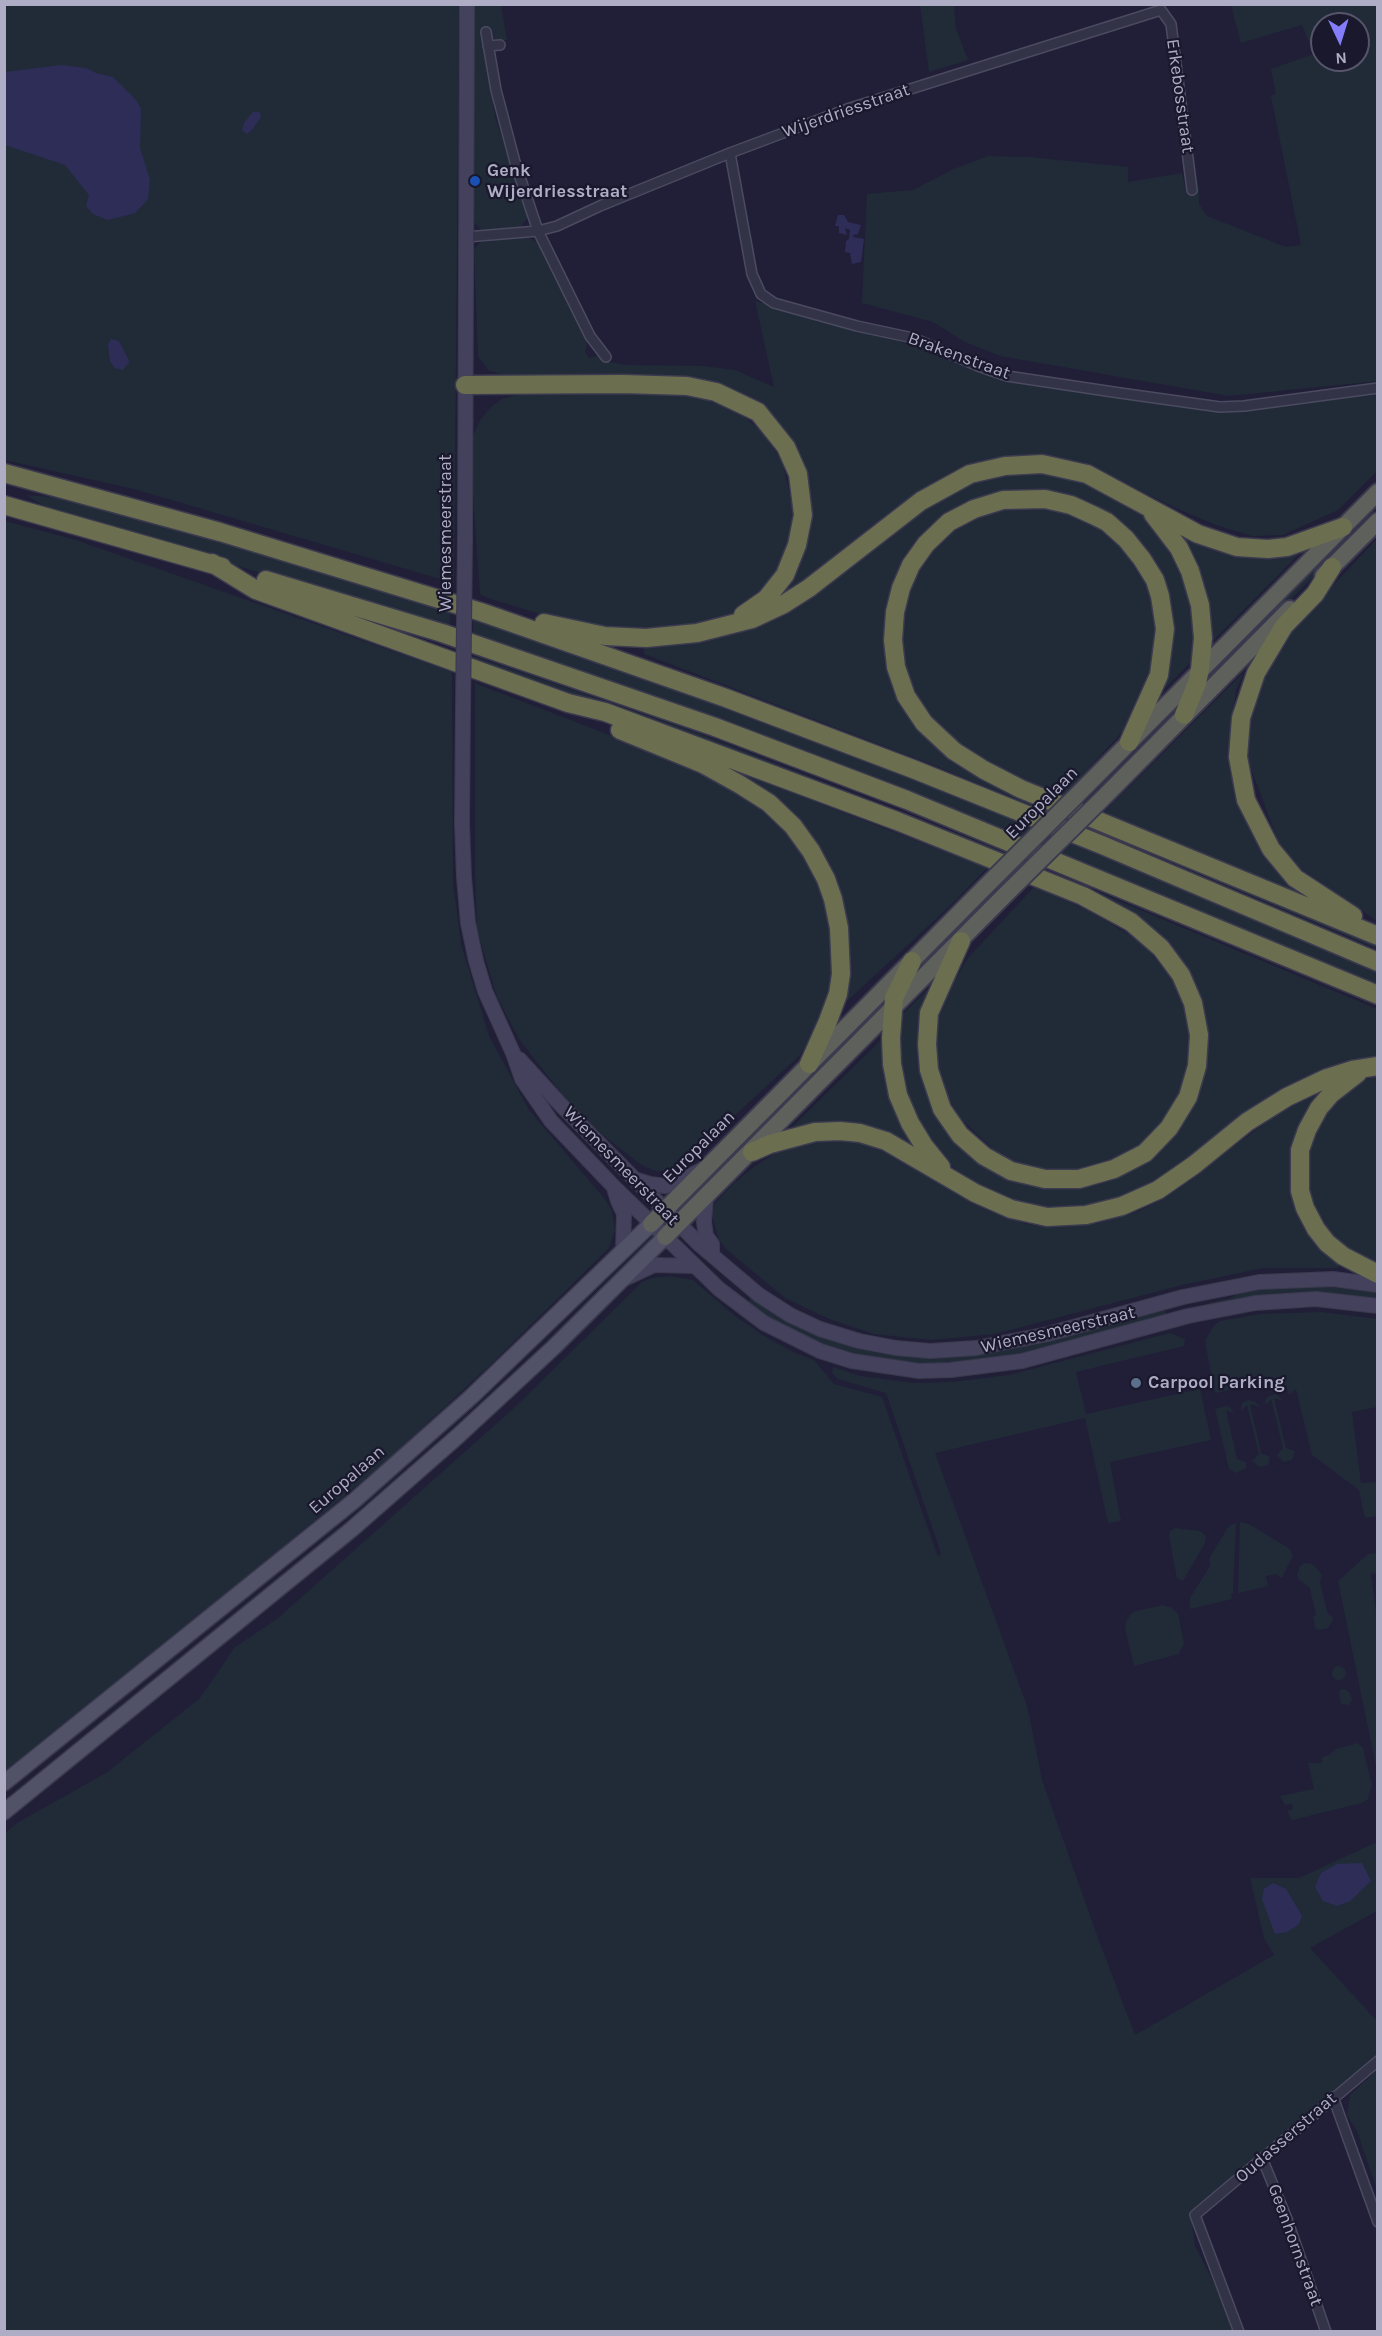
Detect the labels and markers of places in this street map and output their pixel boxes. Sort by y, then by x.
place label: Genk Wijerdriesstraat [487,160,627,202]
marker: Genk Wijerdriesstraat [468,174,482,188]
place label: Carpool Parking [1148,1372,1285,1394]
marker: Carpool Parking [1129,1376,1143,1390]

